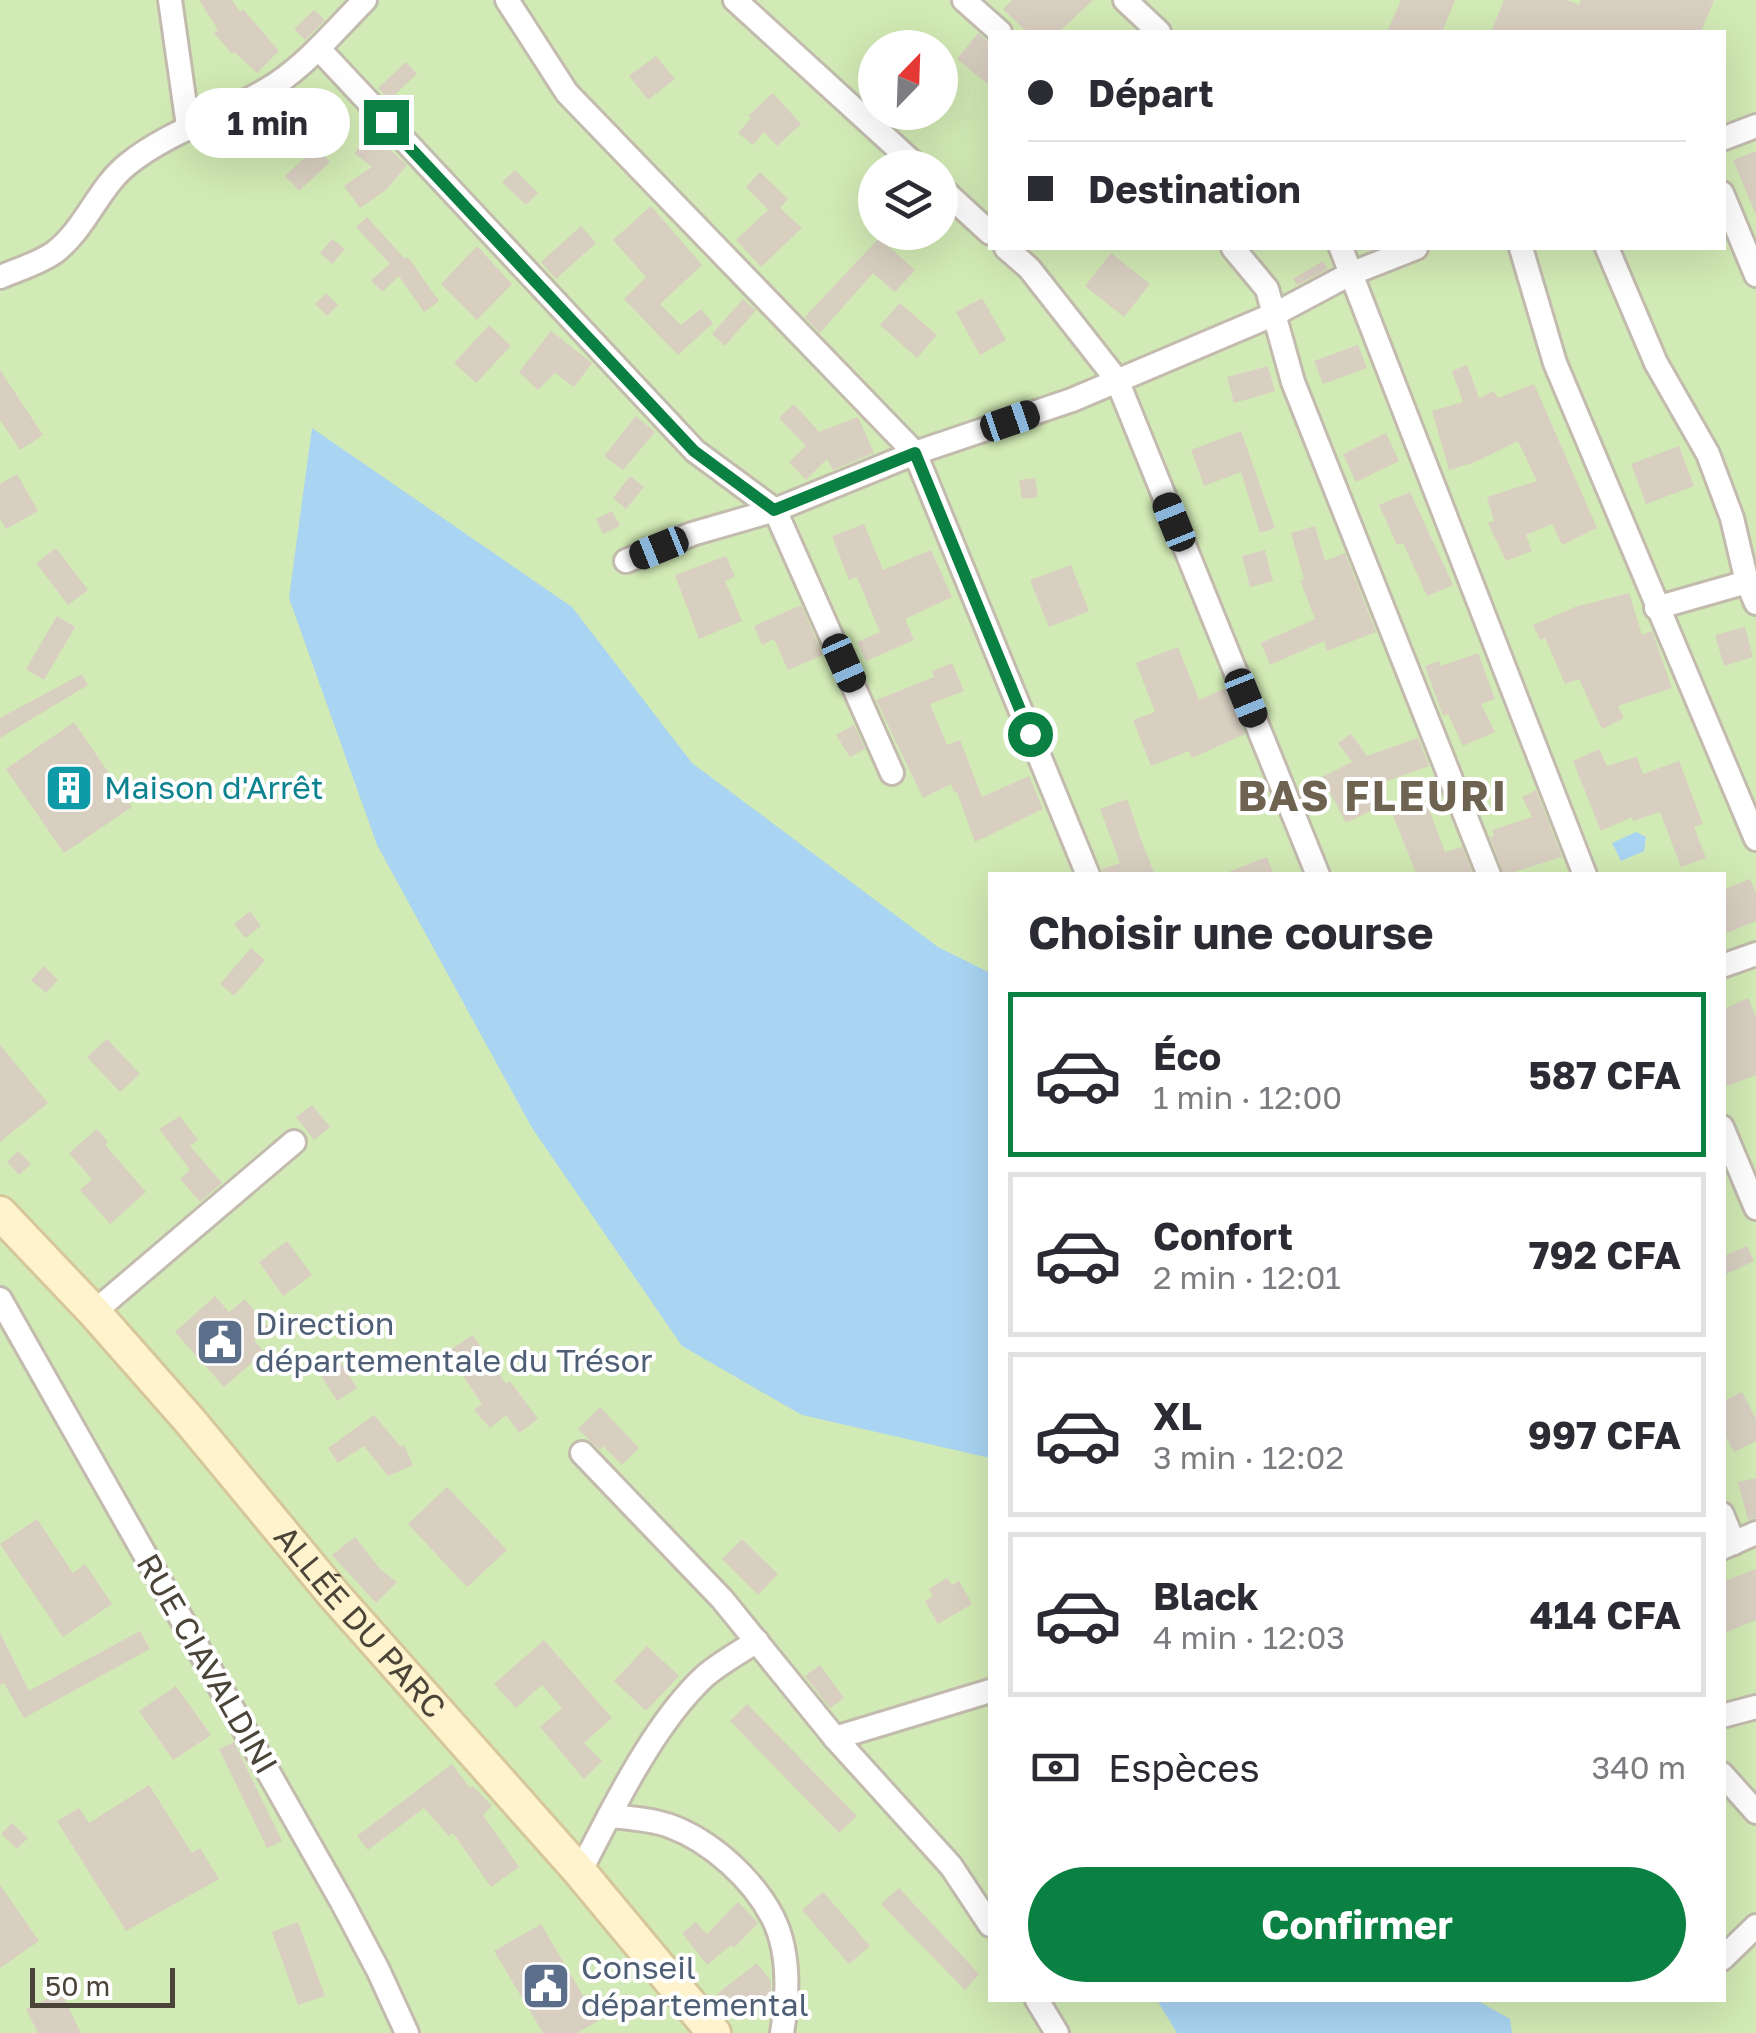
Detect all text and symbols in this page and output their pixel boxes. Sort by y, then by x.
north arrow [858,30,958,130]
map controls [858,30,958,250]
text: Départ [1088,70,1214,115]
callout: 1 min [186,87,351,157]
route end [364,100,409,145]
text: 1 min [227,104,308,142]
button: layers [858,150,958,250]
text: Destination [1088,166,1301,211]
car [977,397,1043,445]
car [1149,489,1199,555]
car [626,523,692,573]
car [818,629,870,697]
car [1221,665,1271,731]
route start [1008,712,1053,757]
building icon: Maison d'Arrêt [43,762,95,814]
place label: Maison d'Arrêt [104,768,324,806]
district label: BAS FLEURI [1237,770,1509,820]
text: Choisir une course [1028,905,1434,959]
icon: car [1033,1030,1123,1120]
text: Éco [1153,1033,1221,1078]
text: 587 CFA [1529,1052,1681,1097]
text: 1 min · 12:00 [1153,1078,1342,1116]
icon: car [1033,1210,1123,1300]
text: Confort [1153,1213,1293,1258]
text: 792 CFA [1529,1232,1681,1277]
text: 2 min · 12:01 [1153,1258,1341,1296]
place label: Direction départementale du Trésor [255,1304,652,1379]
public building icon: Direction départementale du Trésor [194,1316,246,1368]
icon: car [1033,1390,1123,1480]
text: XL [1153,1393,1202,1438]
text: 997 CFA [1528,1412,1681,1457]
text: 3 min · 12:02 [1153,1438,1344,1476]
street label: ALLÉE DU PARC [267,1518,454,1725]
street label: RUE CIAVALDINI [129,1547,286,1780]
icon: car [1033,1570,1123,1660]
text: Black [1153,1573,1258,1618]
text: 414 CFA [1530,1592,1681,1637]
text: 4 min · 12:03 [1153,1618,1345,1656]
icon: cash [1028,1740,1083,1795]
text: Espèces [1108,1745,1260,1790]
text: 340 m [1592,1748,1686,1786]
button: Confirmer [1028,1867,1686,1982]
place label: Conseil départemental [581,1948,809,2023]
public building icon: Conseil départemental [520,1960,572,2012]
scale bar [30,1963,175,2008]
text: 50 m [45,1969,110,2002]

